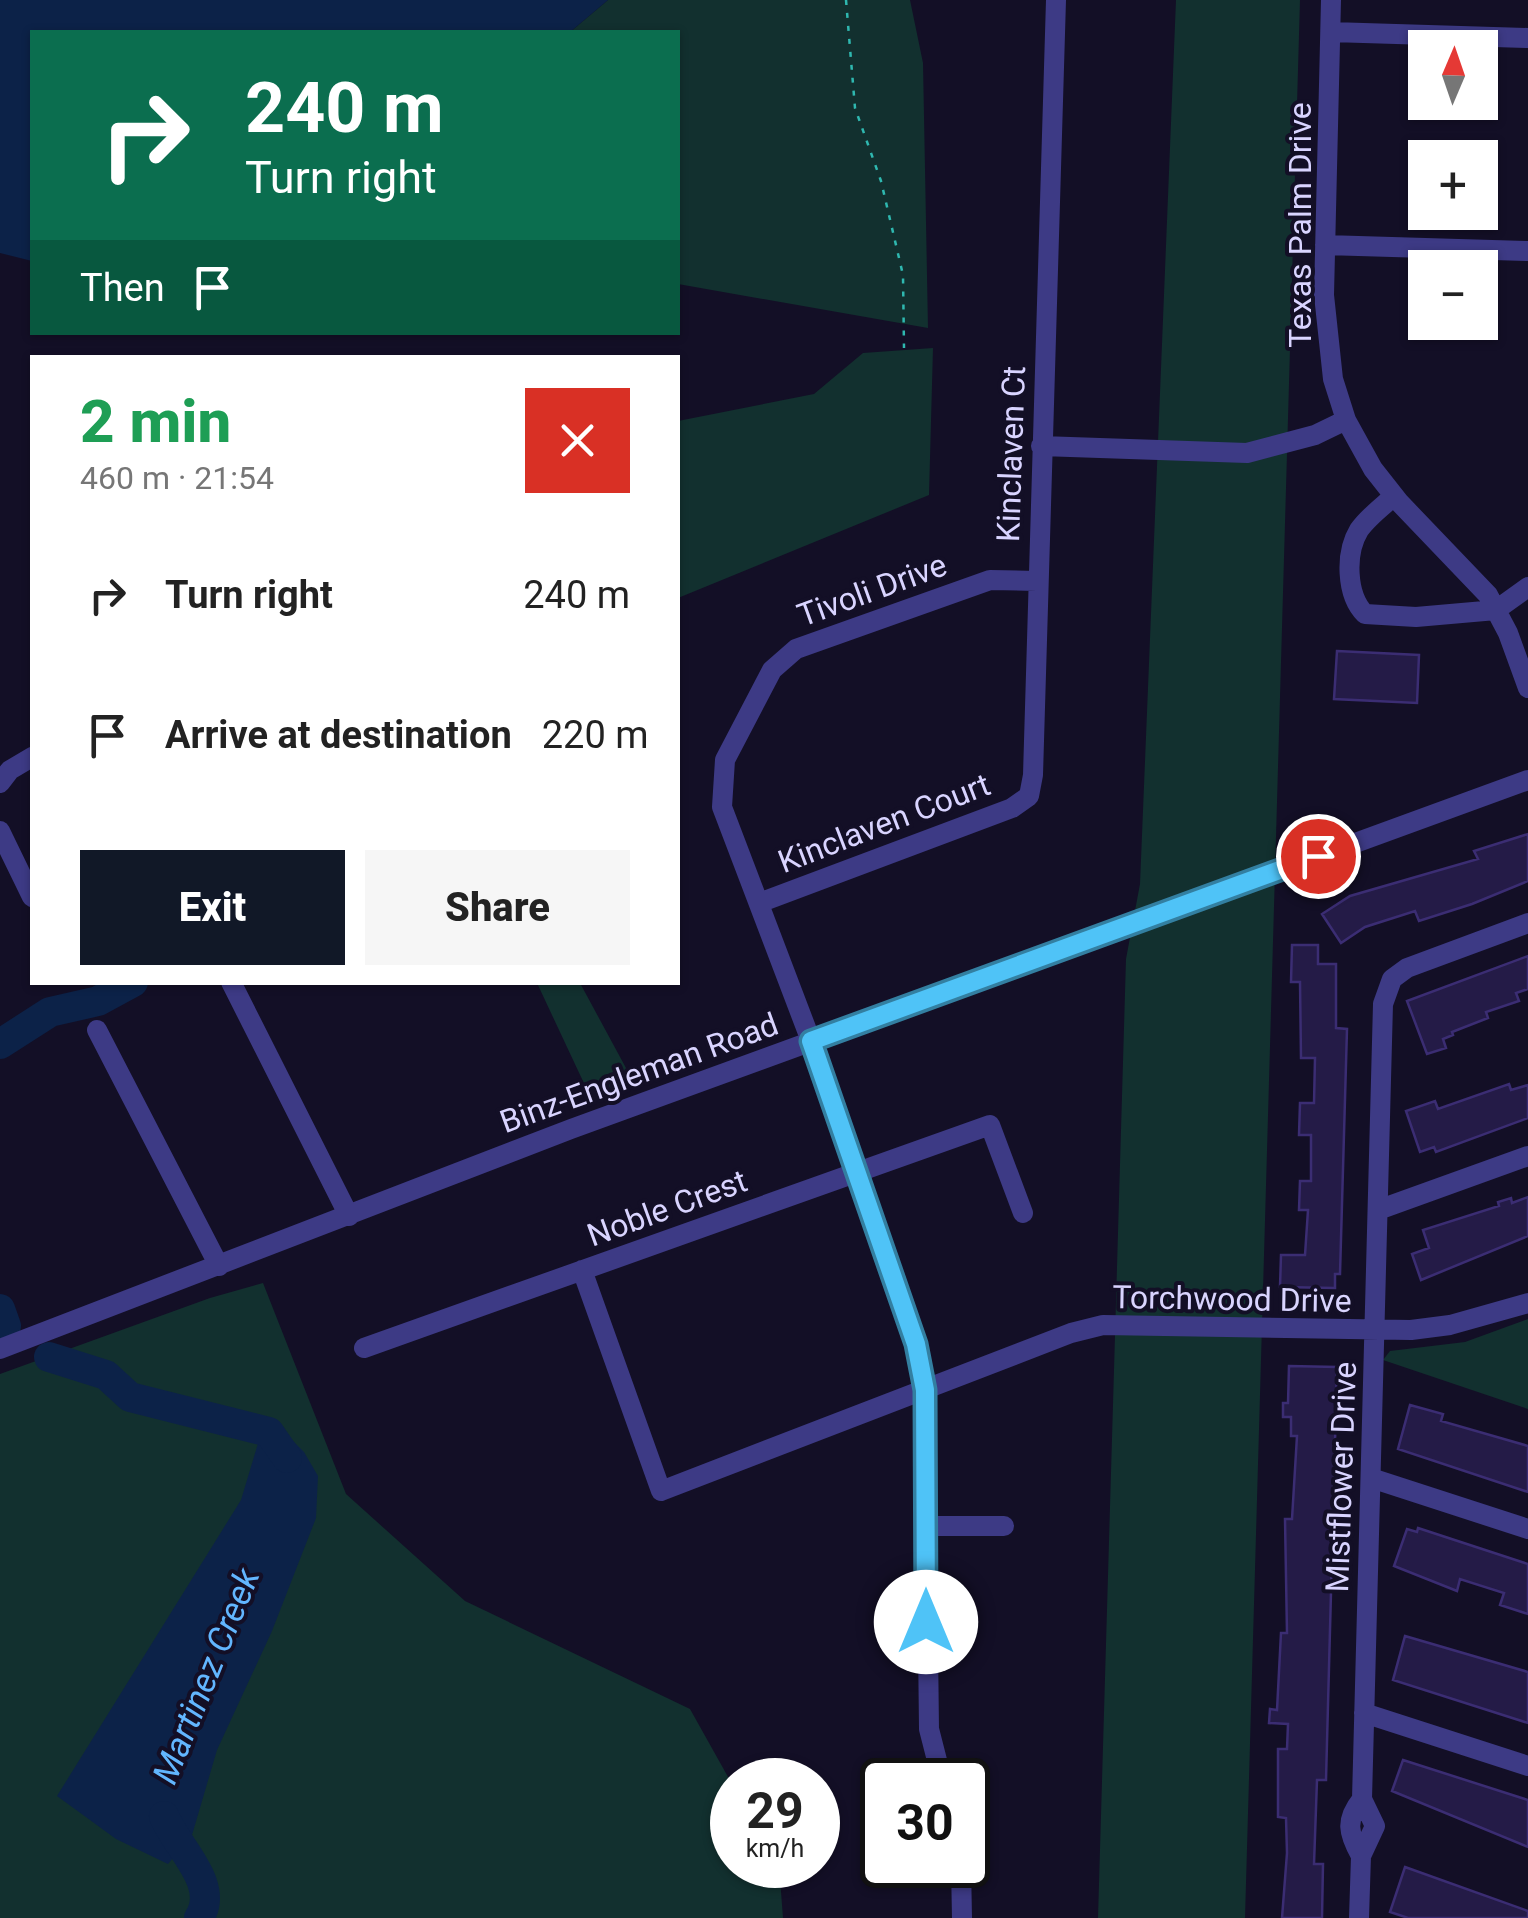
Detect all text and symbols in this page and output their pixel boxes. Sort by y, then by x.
north arrow [1408,30,1498,120]
map controls [1408,30,1498,340]
text: 240 m [245,67,444,149]
icon: right [80,70,210,200]
street label: Texas Palm Drive [1281,102,1319,348]
button: + [1408,140,1498,230]
text: Turn right [245,151,437,204]
button: − [1408,250,1498,340]
icon: arrive [185,260,240,315]
text: Then [80,266,165,310]
street label: Kinclaven Ct [989,365,1033,543]
text: 2 min [80,386,231,457]
button: close [525,388,630,493]
text: 460 m · 21:54 [80,459,274,497]
street label: Tivoli Drive [792,546,952,634]
icon: right [80,568,135,623]
text: Turn right [165,573,333,617]
text: 240 m [523,573,630,617]
icon: arrive [80,708,135,763]
text: Arrive at destination [165,713,512,757]
text: 220 m [542,713,649,757]
street label: Kinclaven Court [773,765,995,881]
pin [1276,814,1361,899]
icon: arrive [1291,829,1346,884]
button: Exit [80,850,345,965]
button: Share [365,850,630,965]
street label: Binz-Engleman Road [495,1005,783,1141]
street label: Noble Crest [582,1162,752,1254]
street label: Torchwood Drive [1112,1278,1352,1320]
street label: Mistflower Drive [1318,1361,1364,1593]
water label: Martinez Creek [145,1562,269,1790]
position arrow [874,1570,978,1674]
speed limit sign: 30 [860,1758,990,1888]
text: 29 [746,1782,804,1840]
text: km/h [746,1834,804,1863]

